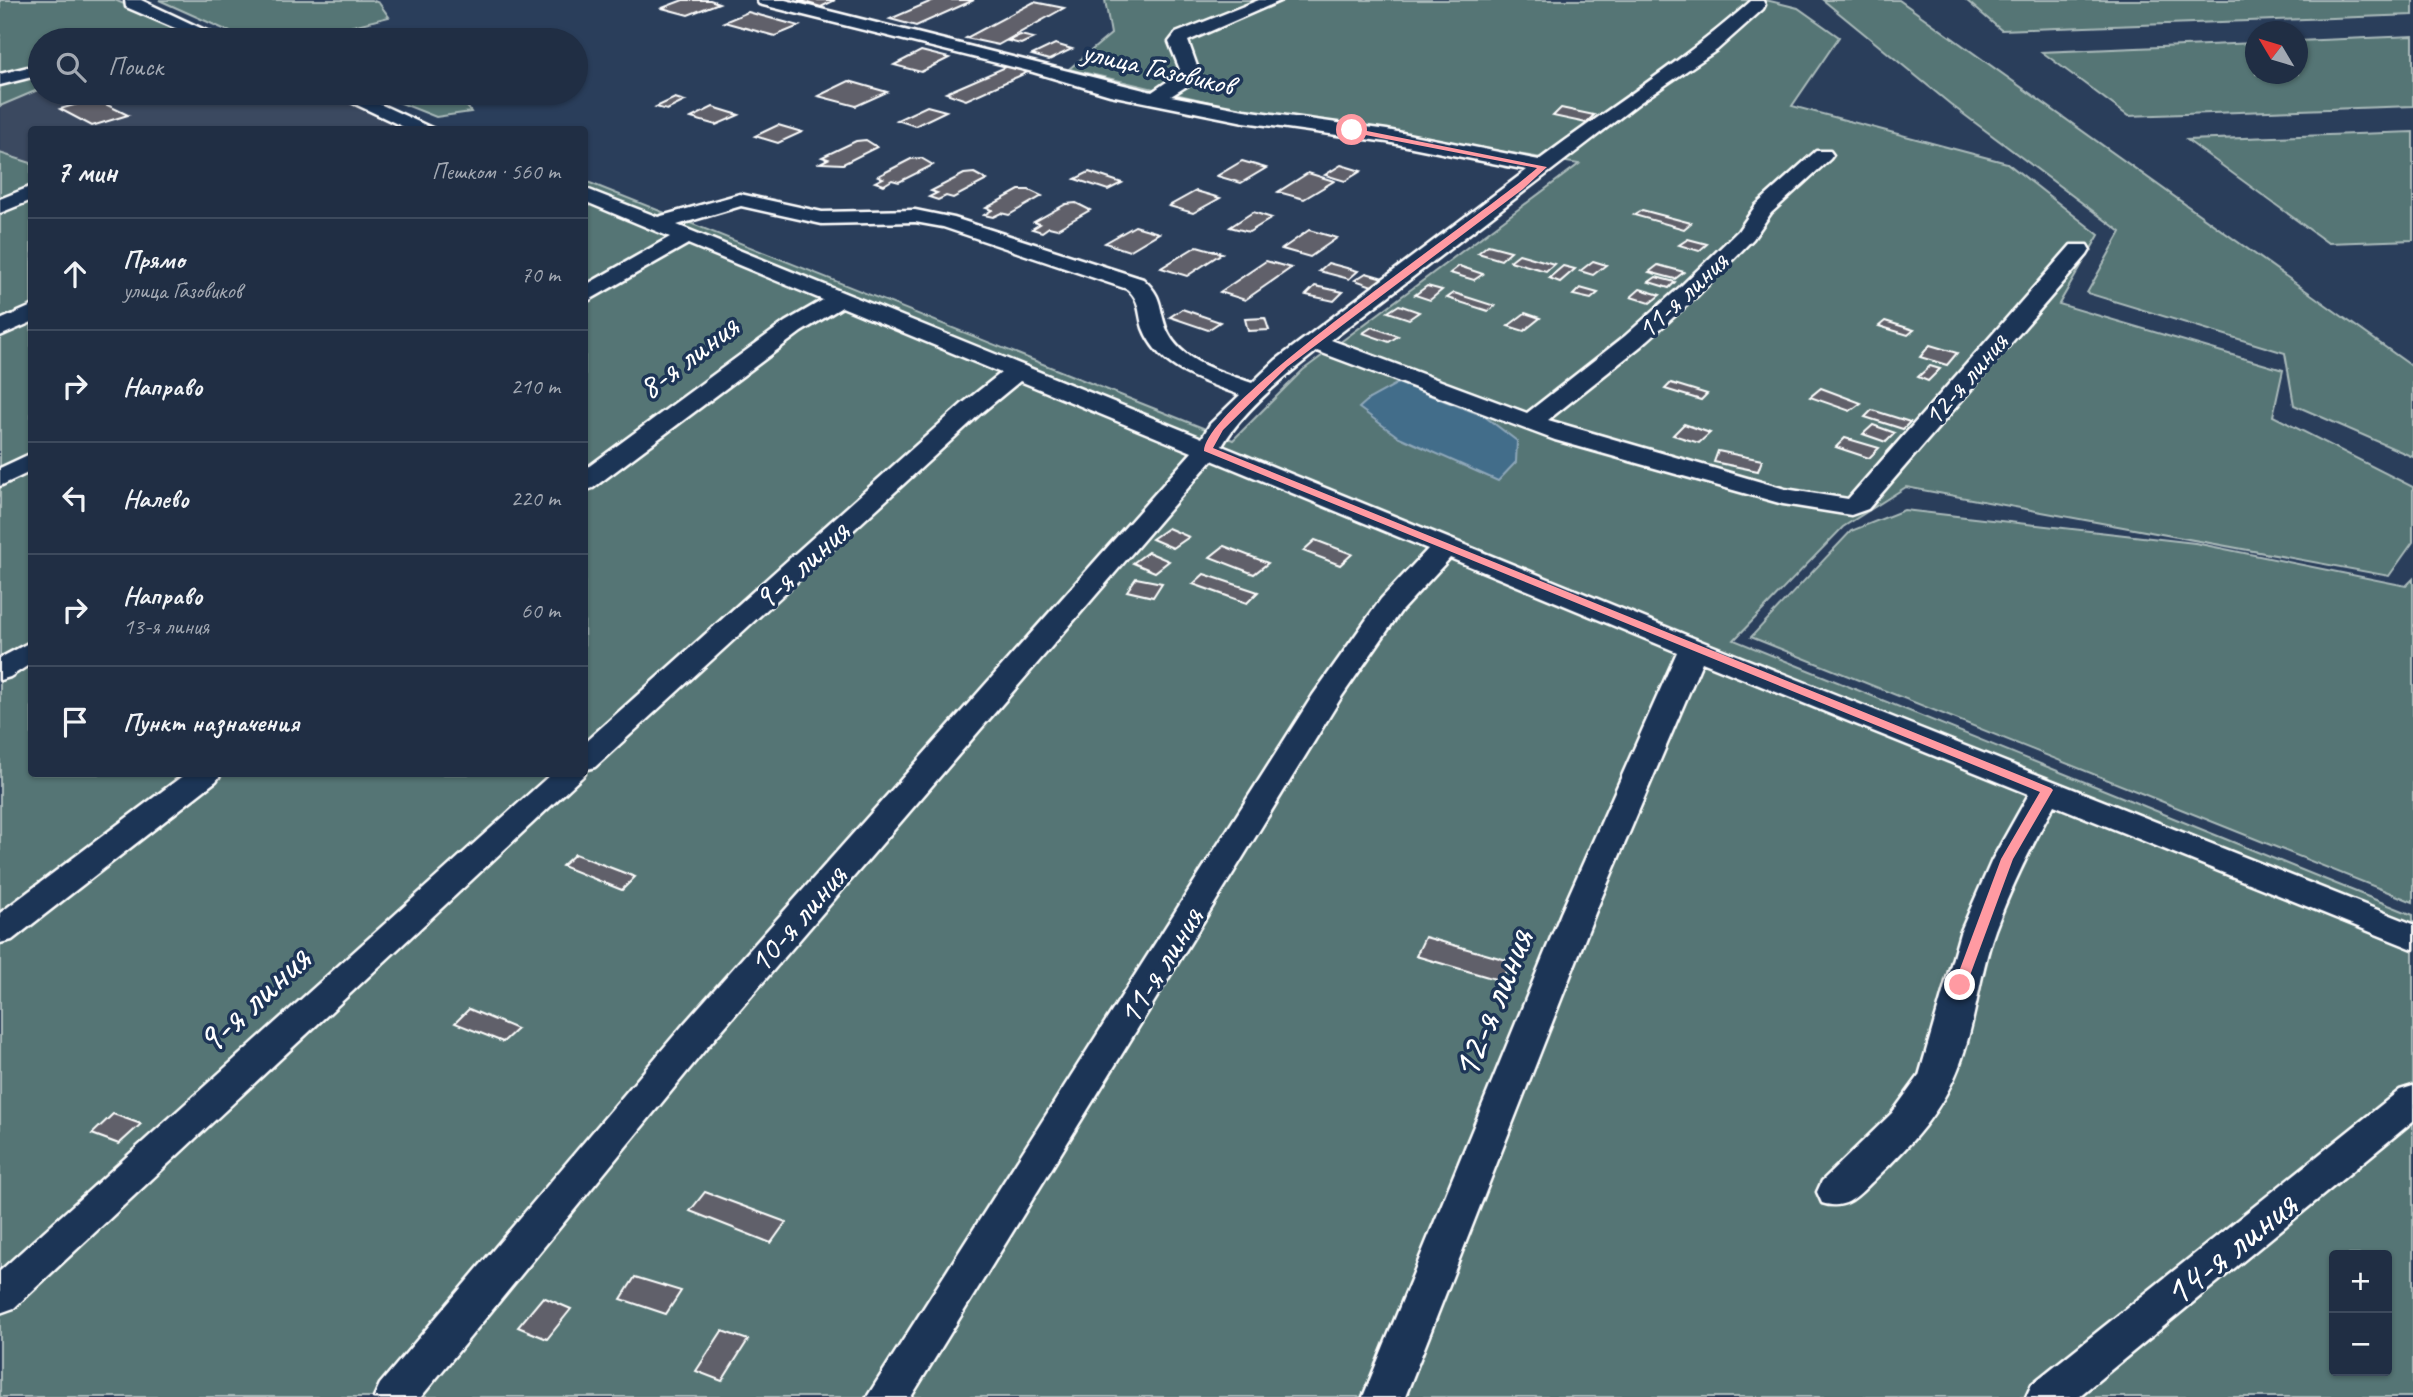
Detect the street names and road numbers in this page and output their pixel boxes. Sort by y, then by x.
street label: улица Газовиков [1076,32,1243,105]
street label: 11-я линия [1628,242,1737,347]
street label: 8-я линия [628,304,749,410]
street label: 12-я линия [1914,323,2017,434]
street label: 9-я линия [743,509,860,620]
street label: 10-я линия [737,854,858,983]
street label: 11-я линия [1106,897,1215,1034]
street label: 12-я линия [1438,919,1547,1087]
street label: 9-я линия [184,932,323,1067]
street label: 14-я линия [2152,1178,2309,1319]

